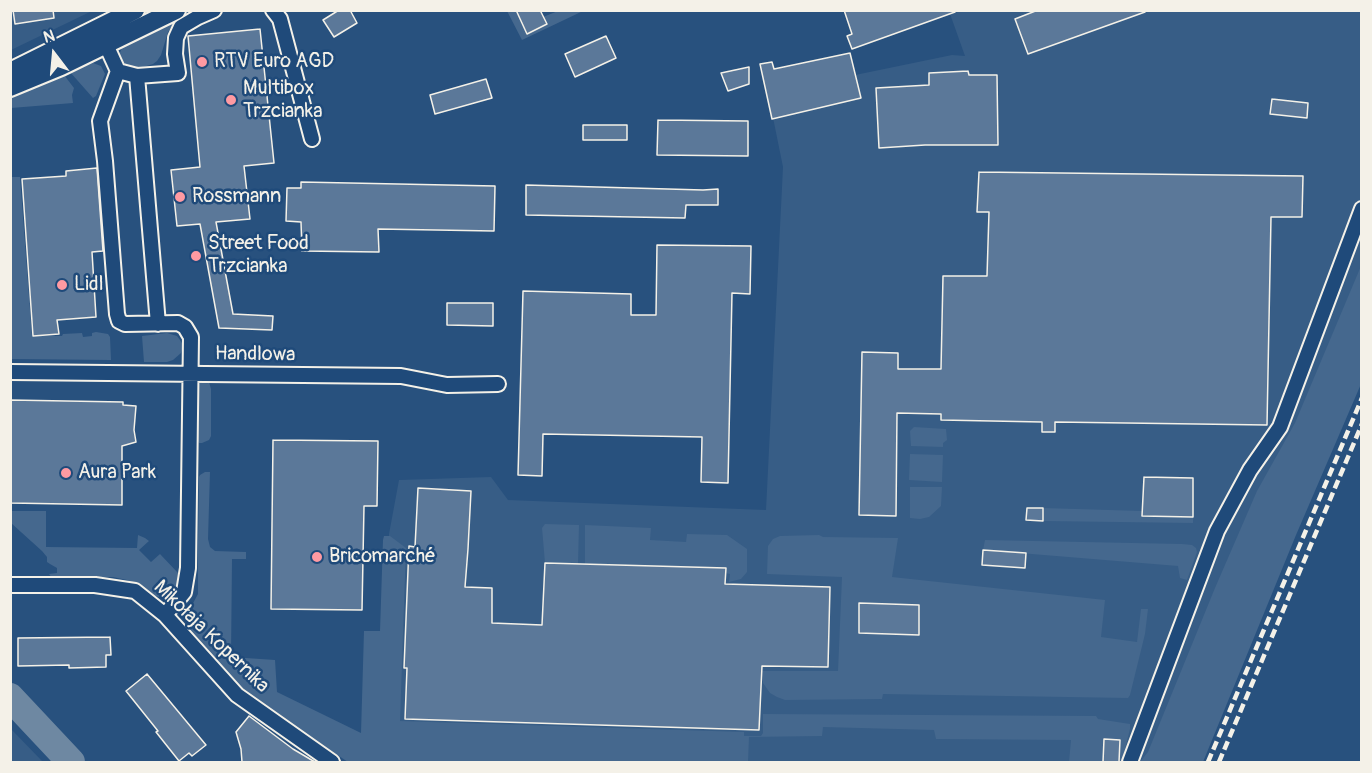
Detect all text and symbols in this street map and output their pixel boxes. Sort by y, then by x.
north arrow [24,24,84,84]
text: N [41,26,57,48]
place label: RTV Euro AGD [214,50,334,74]
marker: RTV Euro AGD [195,55,209,69]
place label: Multibox Trzcianka [243,77,322,124]
marker: Multibox Trzcianka [224,93,238,107]
place label: Rossmann [192,185,281,209]
marker: Rossmann [173,190,187,204]
place label: Street Food Trzcianka [208,232,309,279]
marker: Street Food Trzcianka [189,249,203,263]
place label: Lidl [74,273,103,297]
marker: Lidl [55,278,69,292]
street label: Handlowa [215,342,295,368]
place label: Aura Park [78,461,156,485]
marker: Aura Park [59,466,73,480]
place label: Bricomarché [329,545,436,569]
marker: Bricomarché [310,550,324,564]
street label: Mikołaja Kopernika [148,576,274,698]

